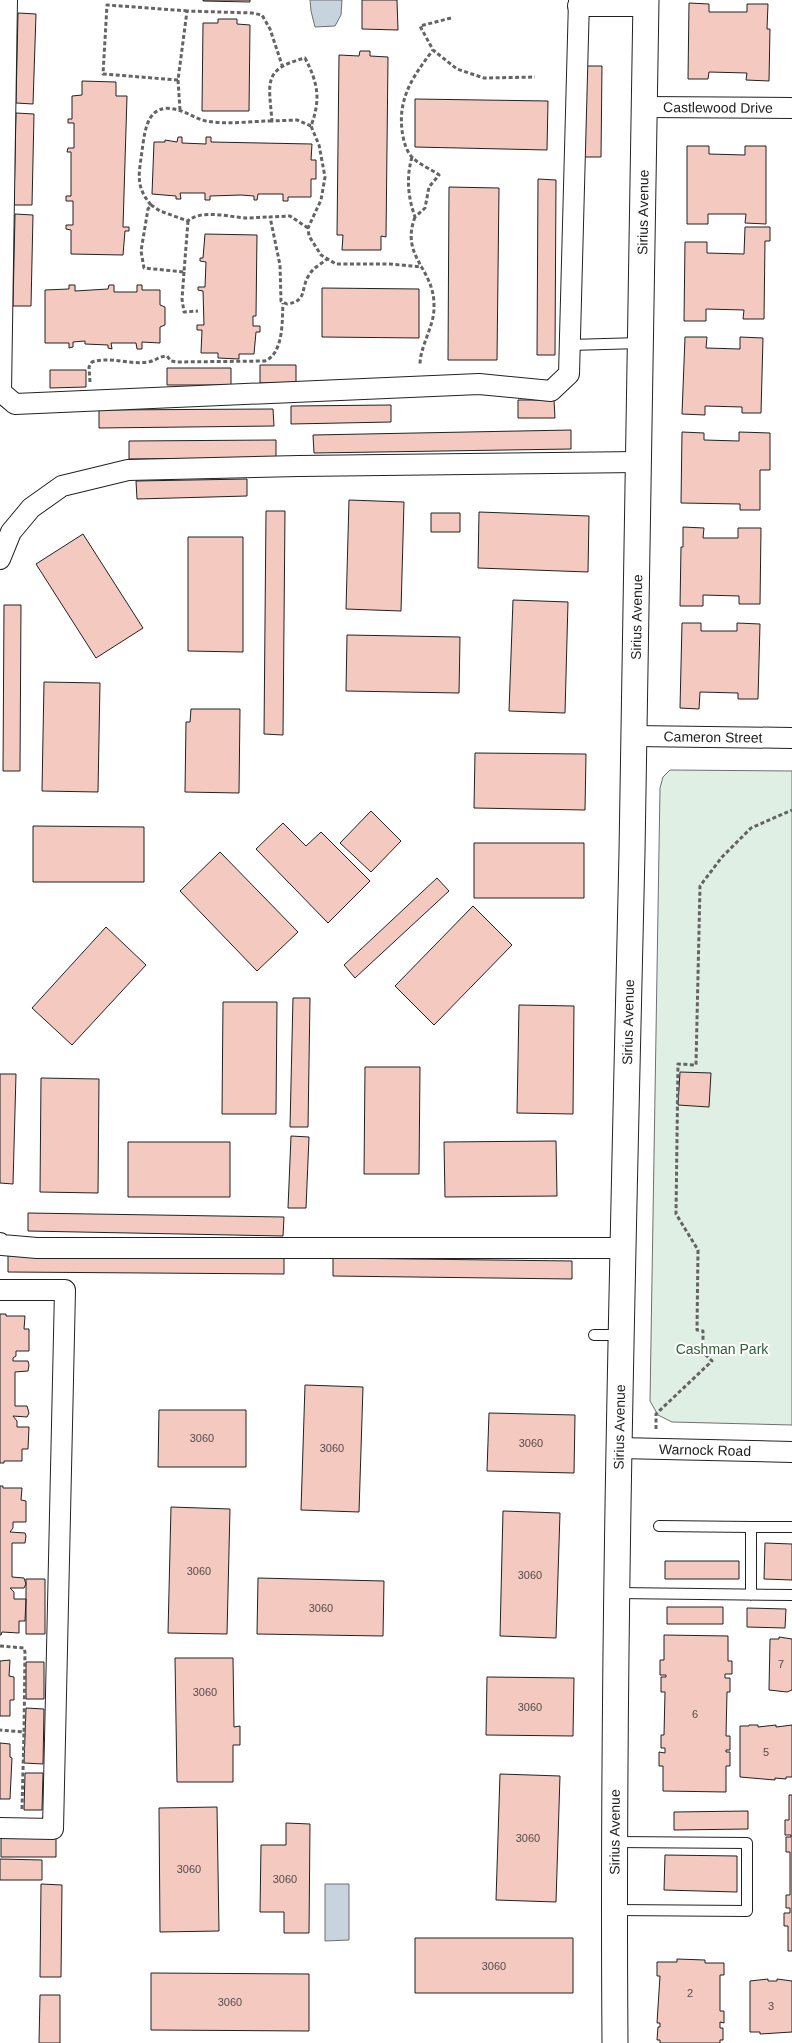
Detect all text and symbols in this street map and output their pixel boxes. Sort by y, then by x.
street label: Castlewood Drive [663,99,773,116]
street label: Sirius Avenue [634,169,652,255]
street label: Sirius Avenue [628,574,645,660]
street label: Cameron Street [663,728,763,746]
street label: Sirius Avenue [619,979,637,1065]
park label: Cashman Park [676,1341,769,1357]
street label: Sirius Avenue [611,1384,628,1470]
house number: 3060 [190,1432,214,1444]
house number: 3060 [519,1437,543,1449]
street label: Warnock Road [659,1441,751,1459]
house number: 3060 [320,1442,344,1454]
house number: 3060 [187,1565,211,1577]
house number: 3060 [518,1569,542,1581]
house number: 3060 [309,1602,333,1614]
house number: 7 [778,1658,784,1670]
house number: 3060 [193,1686,217,1698]
house number: 3060 [518,1701,542,1713]
house number: 6 [692,1708,698,1720]
house number: 5 [763,1746,769,1758]
street label: Sirius Avenue [607,1789,623,1875]
house number: 3060 [516,1832,540,1844]
house number: 3060 [177,1863,201,1875]
house number: 3060 [273,1873,297,1885]
house number: 3060 [482,1960,506,1972]
house number: 2 [687,1987,693,1999]
house number: 3060 [218,1996,242,2008]
house number: 3 [768,2000,774,2012]

